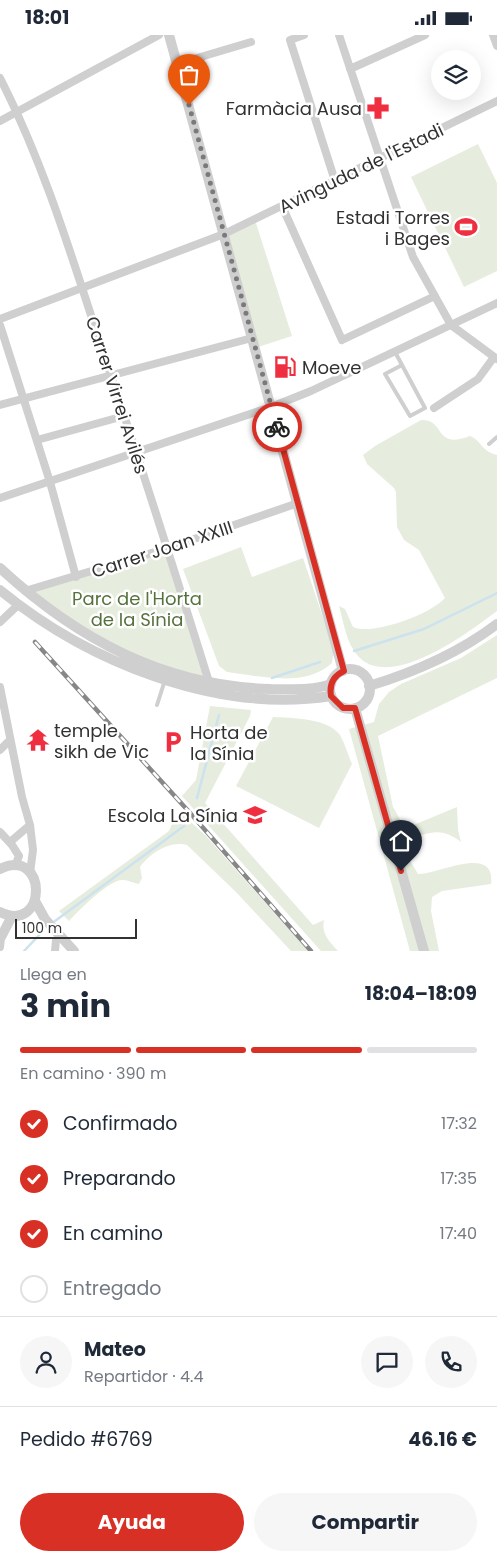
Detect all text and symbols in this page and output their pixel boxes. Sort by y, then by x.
text: 18:01 [25,4,69,31]
map controls [431,50,481,100]
button: layers [431,50,481,100]
pin [168,54,210,105]
icon: bag [175,61,203,89]
pharmacy icon: Farmàcia Ausa [365,95,391,121]
place label: Farmàcia Ausa [226,96,362,121]
street label: Avinguda de l'Estadi [274,117,448,219]
place label: Estadi Torres i Bages [336,205,450,251]
sports icon: Estadi Torres i Bages [453,214,479,240]
street label: Carrer Virrei Avilés [80,313,154,477]
fuel station icon: Moeve [272,354,298,380]
place label: Moeve [302,355,361,380]
courier [252,402,302,452]
icon: bike [263,413,291,441]
street label: Carrer Joan XXIII [88,514,236,584]
park label: Parc de l'Horta de la Sínia [72,586,202,632]
place label: temple sikh de Vic [54,718,149,764]
place label: Horta de la Sínia [190,720,268,766]
temple icon: temple sikh de Vic [25,727,51,753]
parking icon: Horta de la Sínia [160,729,186,755]
school or university icon: Escola La Sínia [242,802,268,828]
place label: Escola La Sínia [108,803,238,828]
pin [380,820,422,871]
icon: home [387,827,415,855]
scale bar [15,916,138,939]
text: 100 m [22,918,62,938]
text: Llega en [20,963,87,986]
text: 18:04–18:09 [365,980,477,1007]
text: 3 min [20,983,111,1028]
text: En camino · 390 m [20,1062,166,1085]
icon: check [20,1110,48,1138]
text: Confirmado [63,1110,177,1137]
text: 17:32 [441,1112,477,1135]
icon: check [20,1165,48,1193]
text: Preparando [63,1165,176,1192]
text: 17:35 [440,1167,477,1190]
icon: check [20,1220,48,1248]
text: En camino [63,1220,163,1247]
text: 17:40 [440,1222,477,1245]
text: Entregado [63,1275,161,1302]
button: person [20,1336,72,1388]
text: Mateo [84,1336,146,1363]
button: chat [361,1336,413,1388]
button: phone [425,1336,477,1388]
text: Repartidor · 4.4 [84,1365,203,1388]
text: Pedido #6769 [20,1426,153,1453]
text: 46.16 € [408,1426,477,1453]
button: Ayuda [20,1493,244,1551]
button: Compartir [254,1493,477,1551]

